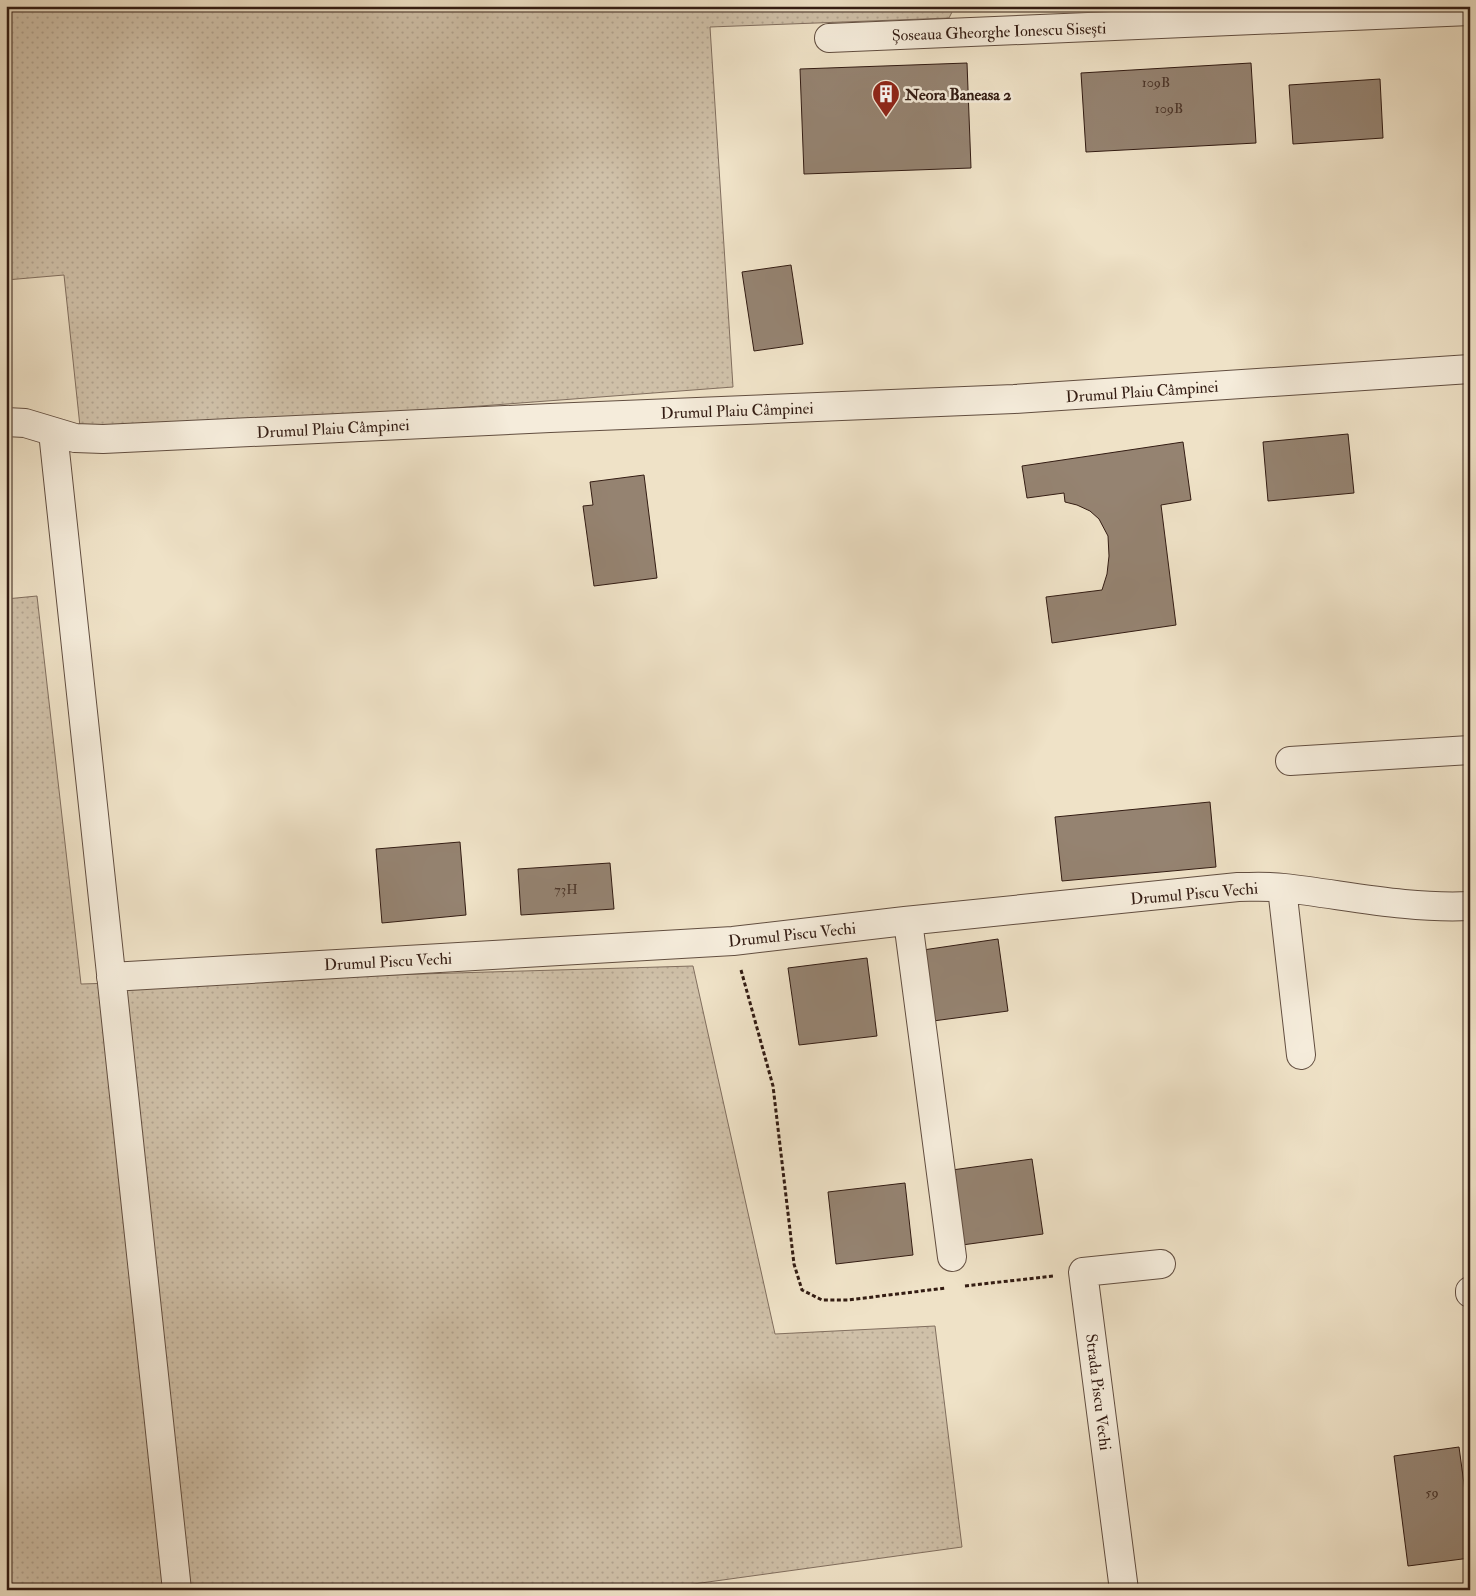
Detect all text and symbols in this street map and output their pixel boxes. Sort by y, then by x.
street label: Șoseaua Gheorghe Ionescu Sisești [891,18,1107,46]
house number: 109B [1142,74,1170,91]
building icon: Neora Baneasa 2 [871,79,901,118]
place label: Neora Baneasa 2 [904,85,1011,105]
house number: 109B [1155,100,1183,117]
street label: Drumul Plaiu Câmpinei [1065,377,1219,408]
street label: Drumul Plaiu Câmpinei [660,398,814,425]
street label: Drumul Plaiu Câmpinei [256,415,410,444]
street label: Drumul Piscu Vechi [1129,878,1259,910]
house number: 73H [554,881,578,898]
street label: Drumul Piscu Vechi [727,918,857,952]
street label: Drumul Piscu Vechi [324,949,453,975]
street label: Strada Piscu Vechi [1081,1333,1115,1452]
house number: 59 [1425,1484,1439,1501]

